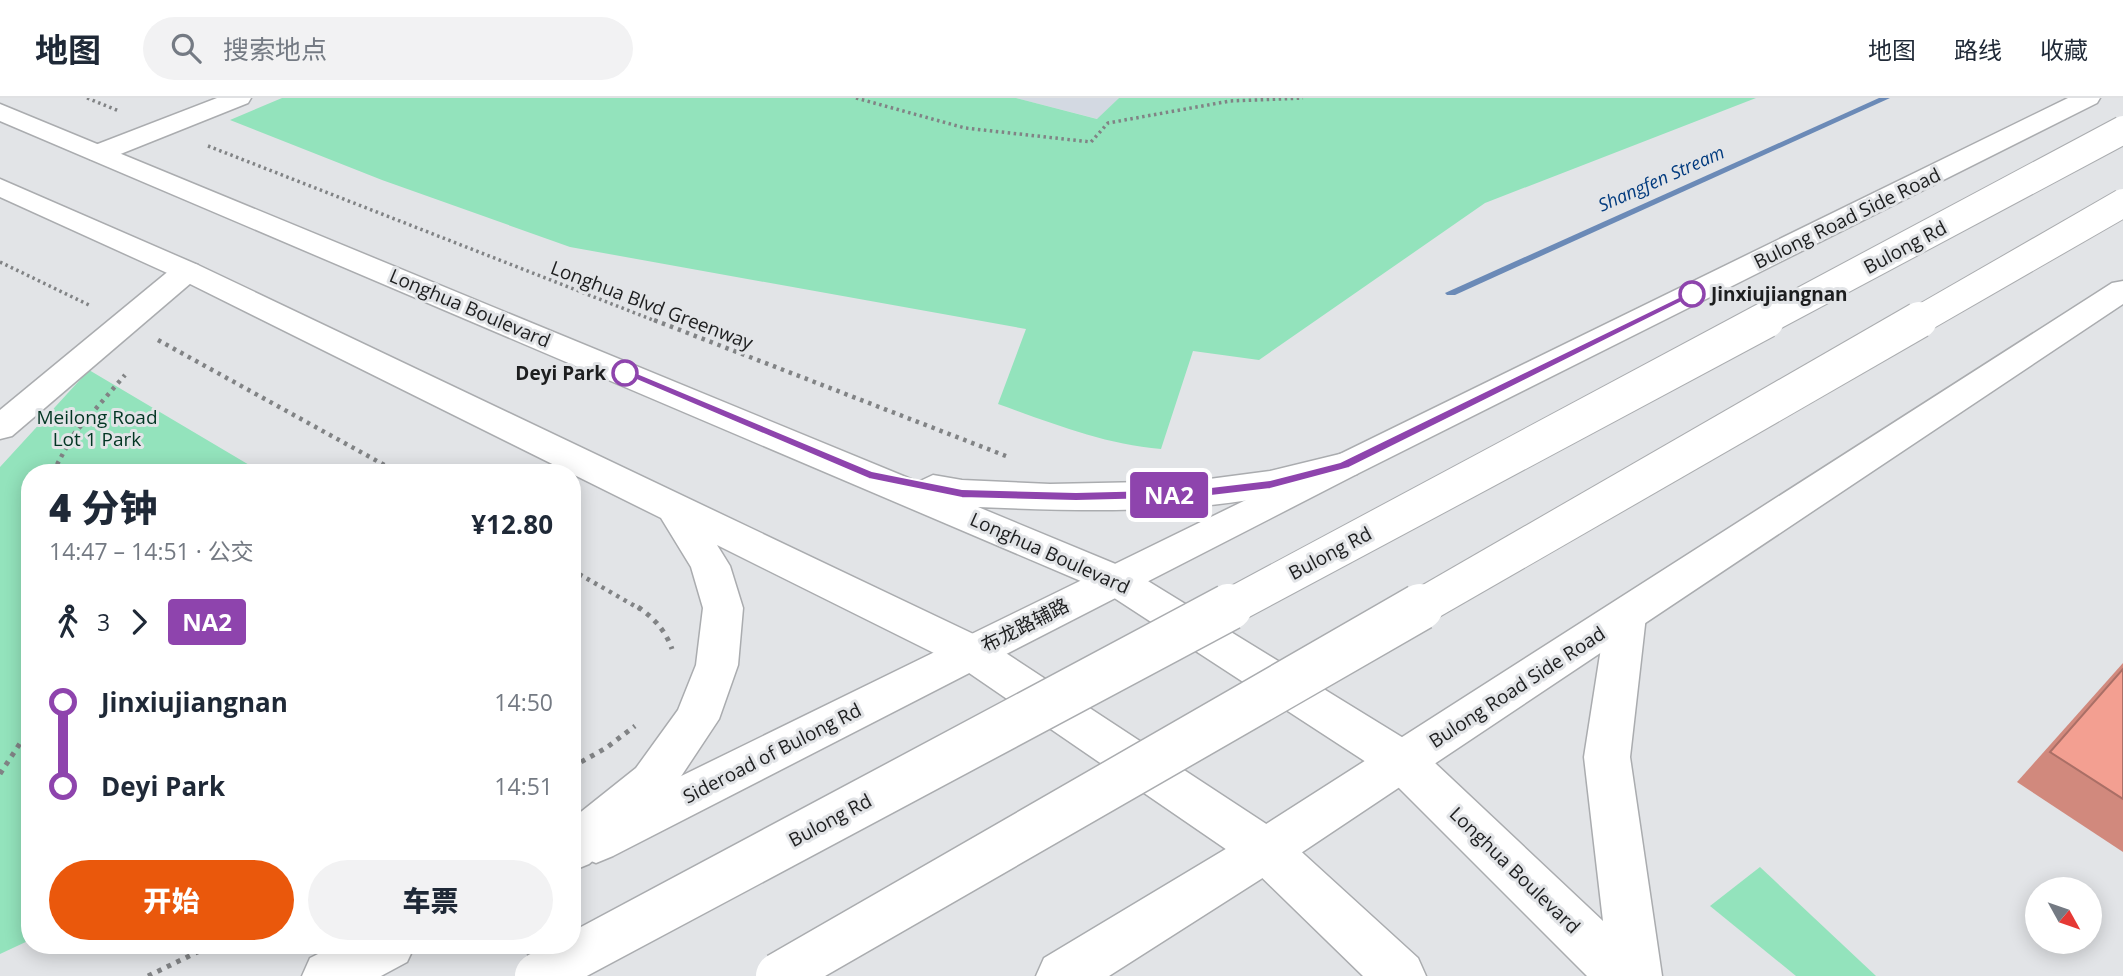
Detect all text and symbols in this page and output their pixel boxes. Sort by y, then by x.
search box [143,17,633,80]
text: 地图 [35,27,101,72]
icon: search [167,29,205,67]
text: 搜索地点 [223,31,327,67]
text: 地图 [1868,33,1916,66]
text: 路线 [1954,33,2002,66]
text: 收藏 [2040,33,2088,66]
water label: Shangfen Stream [1594,139,1728,217]
street label: Bulong Road Side Road [1749,161,1945,275]
street label: Bulong Rd [1859,214,1951,280]
street label: Longhua Blvd Greenway [547,254,757,356]
street label: Longhua Boulevard [386,262,554,354]
marker: Jinxiujiangnan [1679,281,1705,307]
place label: Jinxiujiangnan [1709,281,1848,307]
place label: Deyi Park [515,360,606,386]
marker: Deyi Park [612,360,638,386]
park label: Meilong Road Lot 1 Park [36,404,158,452]
line badge: NA2 [1129,472,1209,518]
text: NA2 [1144,478,1194,511]
text: 4 分钟 [49,481,157,533]
text: ¥12.80 [471,506,553,542]
street label: Longhua Boulevard [966,506,1134,600]
street label: Bulong Rd [1284,520,1376,586]
text: 14:47 – 14:51 · 公交 [49,535,254,567]
street label: 布龙路辅路 [977,592,1073,658]
icon: walk [49,603,87,641]
icon: forward [120,603,158,641]
text: NA2 [182,605,232,638]
text: 3 [97,606,110,638]
street label: Bulong Road Side Road [1424,620,1610,754]
text: Jinxiujiangnan [101,684,288,720]
text: 14:50 [494,686,553,718]
street label: Sideroad of Bulong Rd [678,697,866,809]
text: Deyi Park [101,768,225,804]
text: 14:51 [494,770,553,802]
street label: Bulong Rd [784,787,876,853]
street label: Longhua Boulevard [1444,801,1586,939]
button: 开始 [49,860,294,940]
button: 车票 [308,860,553,940]
north arrow [2025,877,2102,954]
map controls [2025,877,2102,954]

